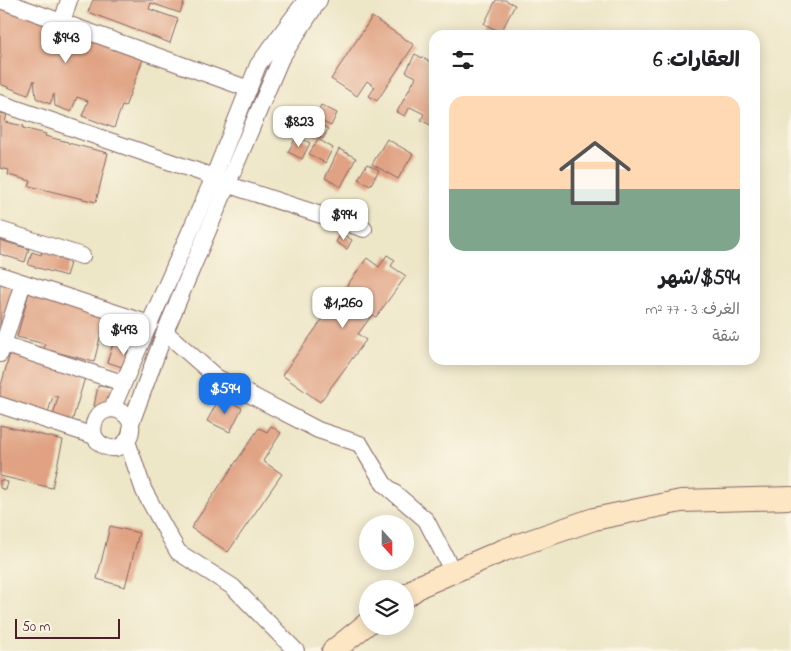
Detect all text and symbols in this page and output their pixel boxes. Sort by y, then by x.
pin: $943 [36,22,96,64]
text: $943 [52,26,80,50]
icon: filters [449,46,477,74]
text: العقارات: 6 [653,46,740,76]
pin: $823 [269,106,329,148]
text: $823 [284,110,314,134]
icon: home [550,128,640,218]
pin: $994 [314,198,374,241]
text: $994 [331,203,357,227]
text: $594/شهر [659,264,740,294]
pin: $1,260 [302,286,384,329]
text: $1,260 [323,291,363,315]
text: الغرف: 3 · 77 m² [645,298,740,322]
pin: $493 [94,314,154,356]
text: $493 [110,318,138,342]
text: شقة [712,325,740,349]
pin: $594 [195,372,255,415]
text: $594 [210,377,240,401]
north arrow [359,515,414,570]
map controls [359,515,414,635]
button: layers [359,580,414,635]
scale bar [15,616,120,639]
text: 50 m [22,617,50,638]

